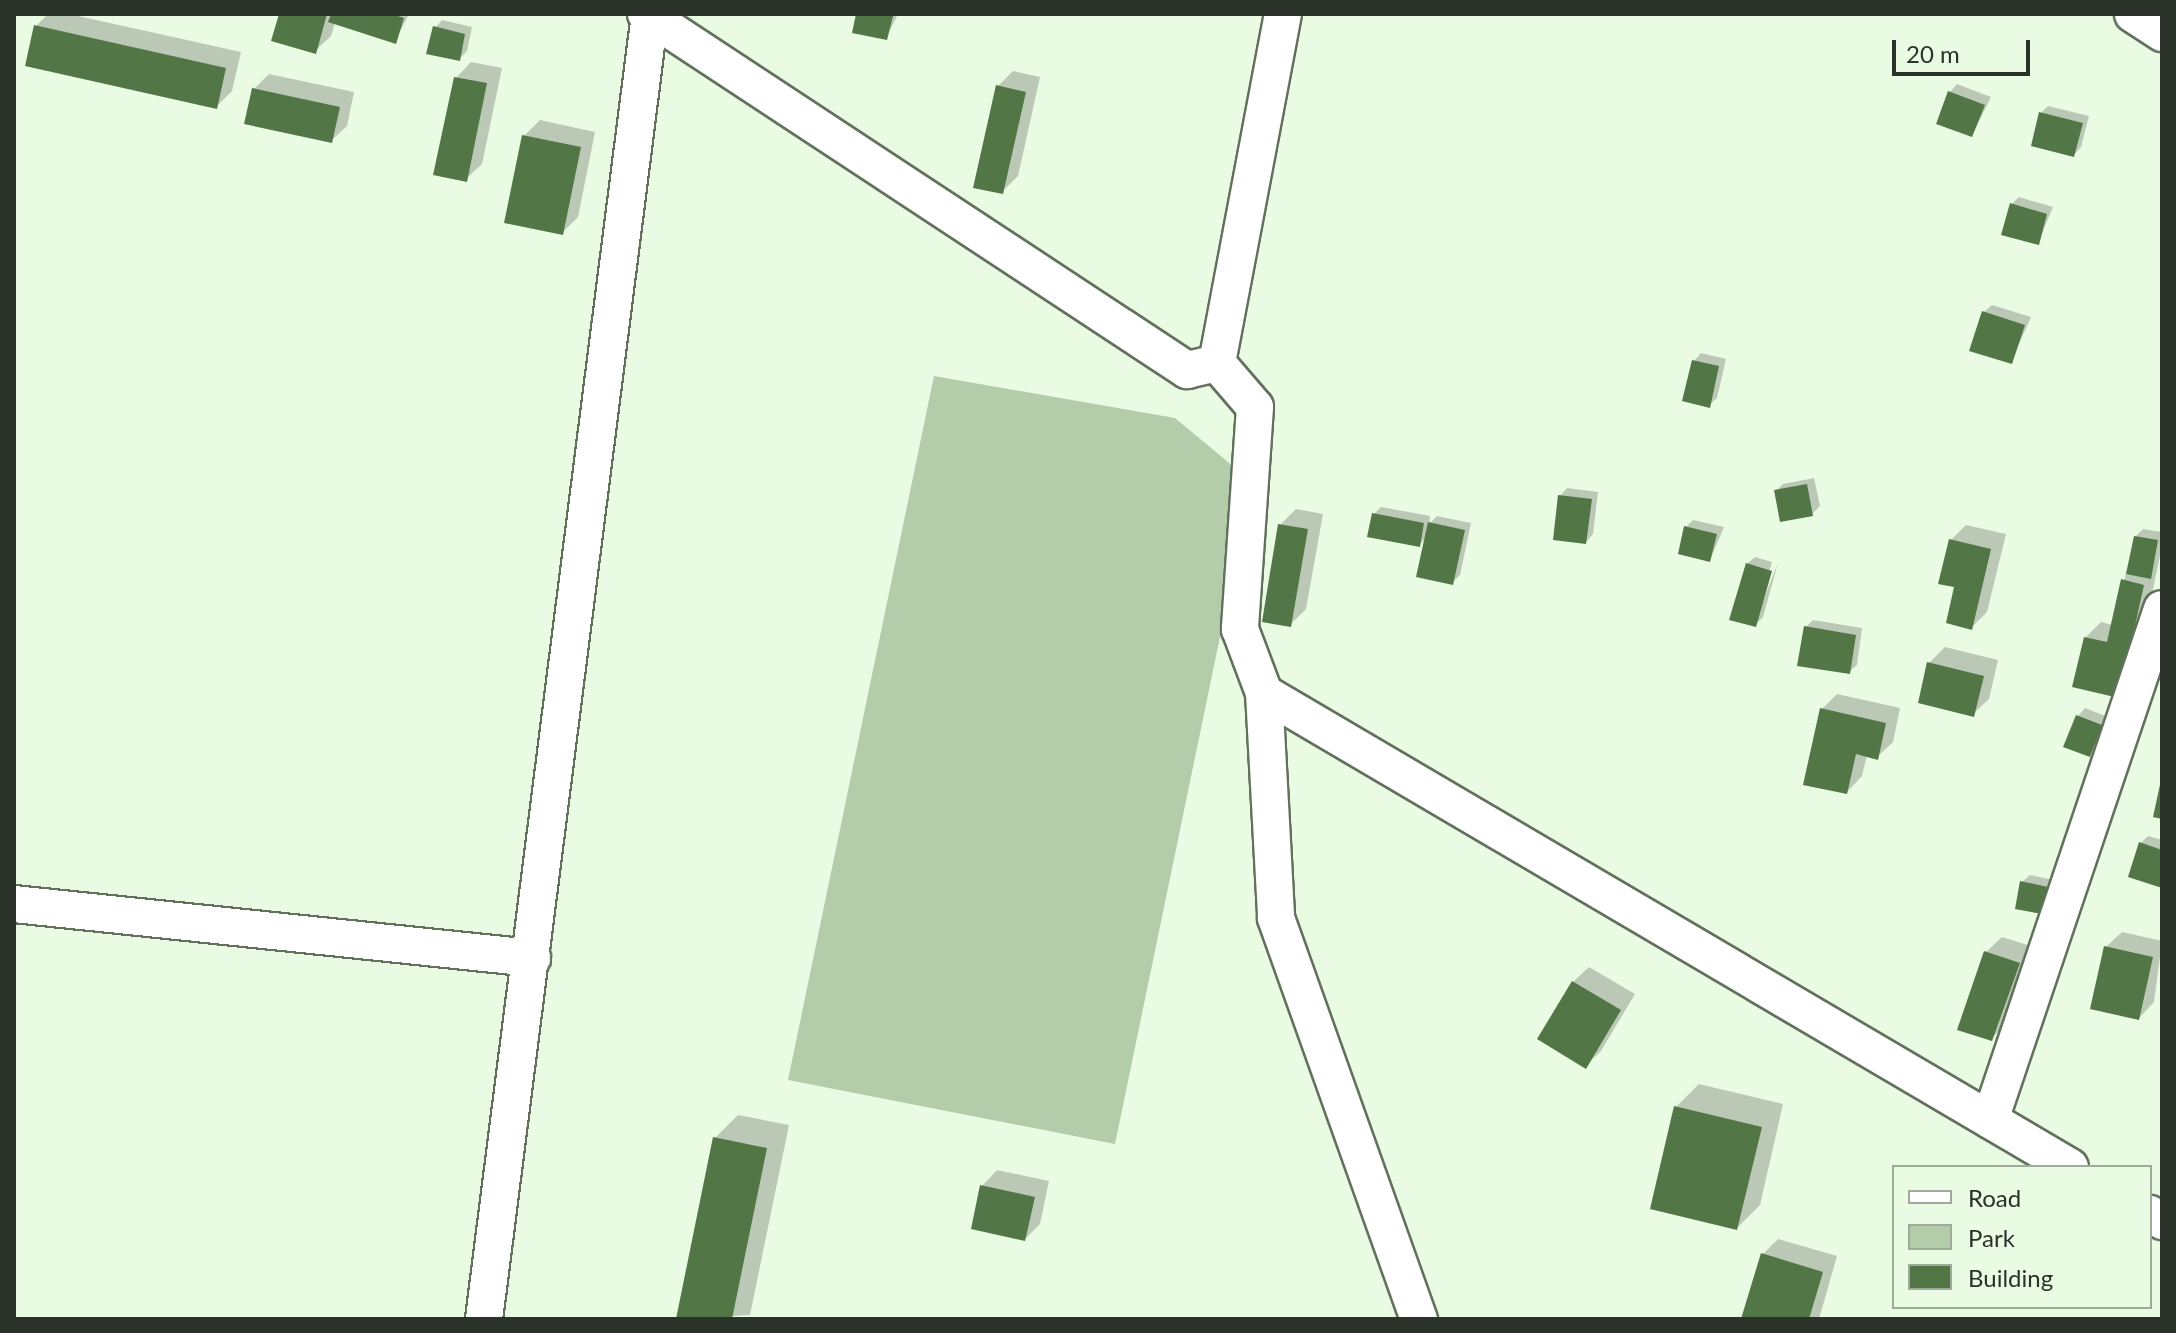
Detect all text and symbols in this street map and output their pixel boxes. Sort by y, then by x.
scale bar [1896,24,2034,74]
text: 20 m [1906,39,1960,68]
legend [1892,1165,2152,1309]
text: Road [1968,1183,2021,1212]
text: Park [1968,1223,2015,1252]
text: Building [1968,1263,2053,1292]

